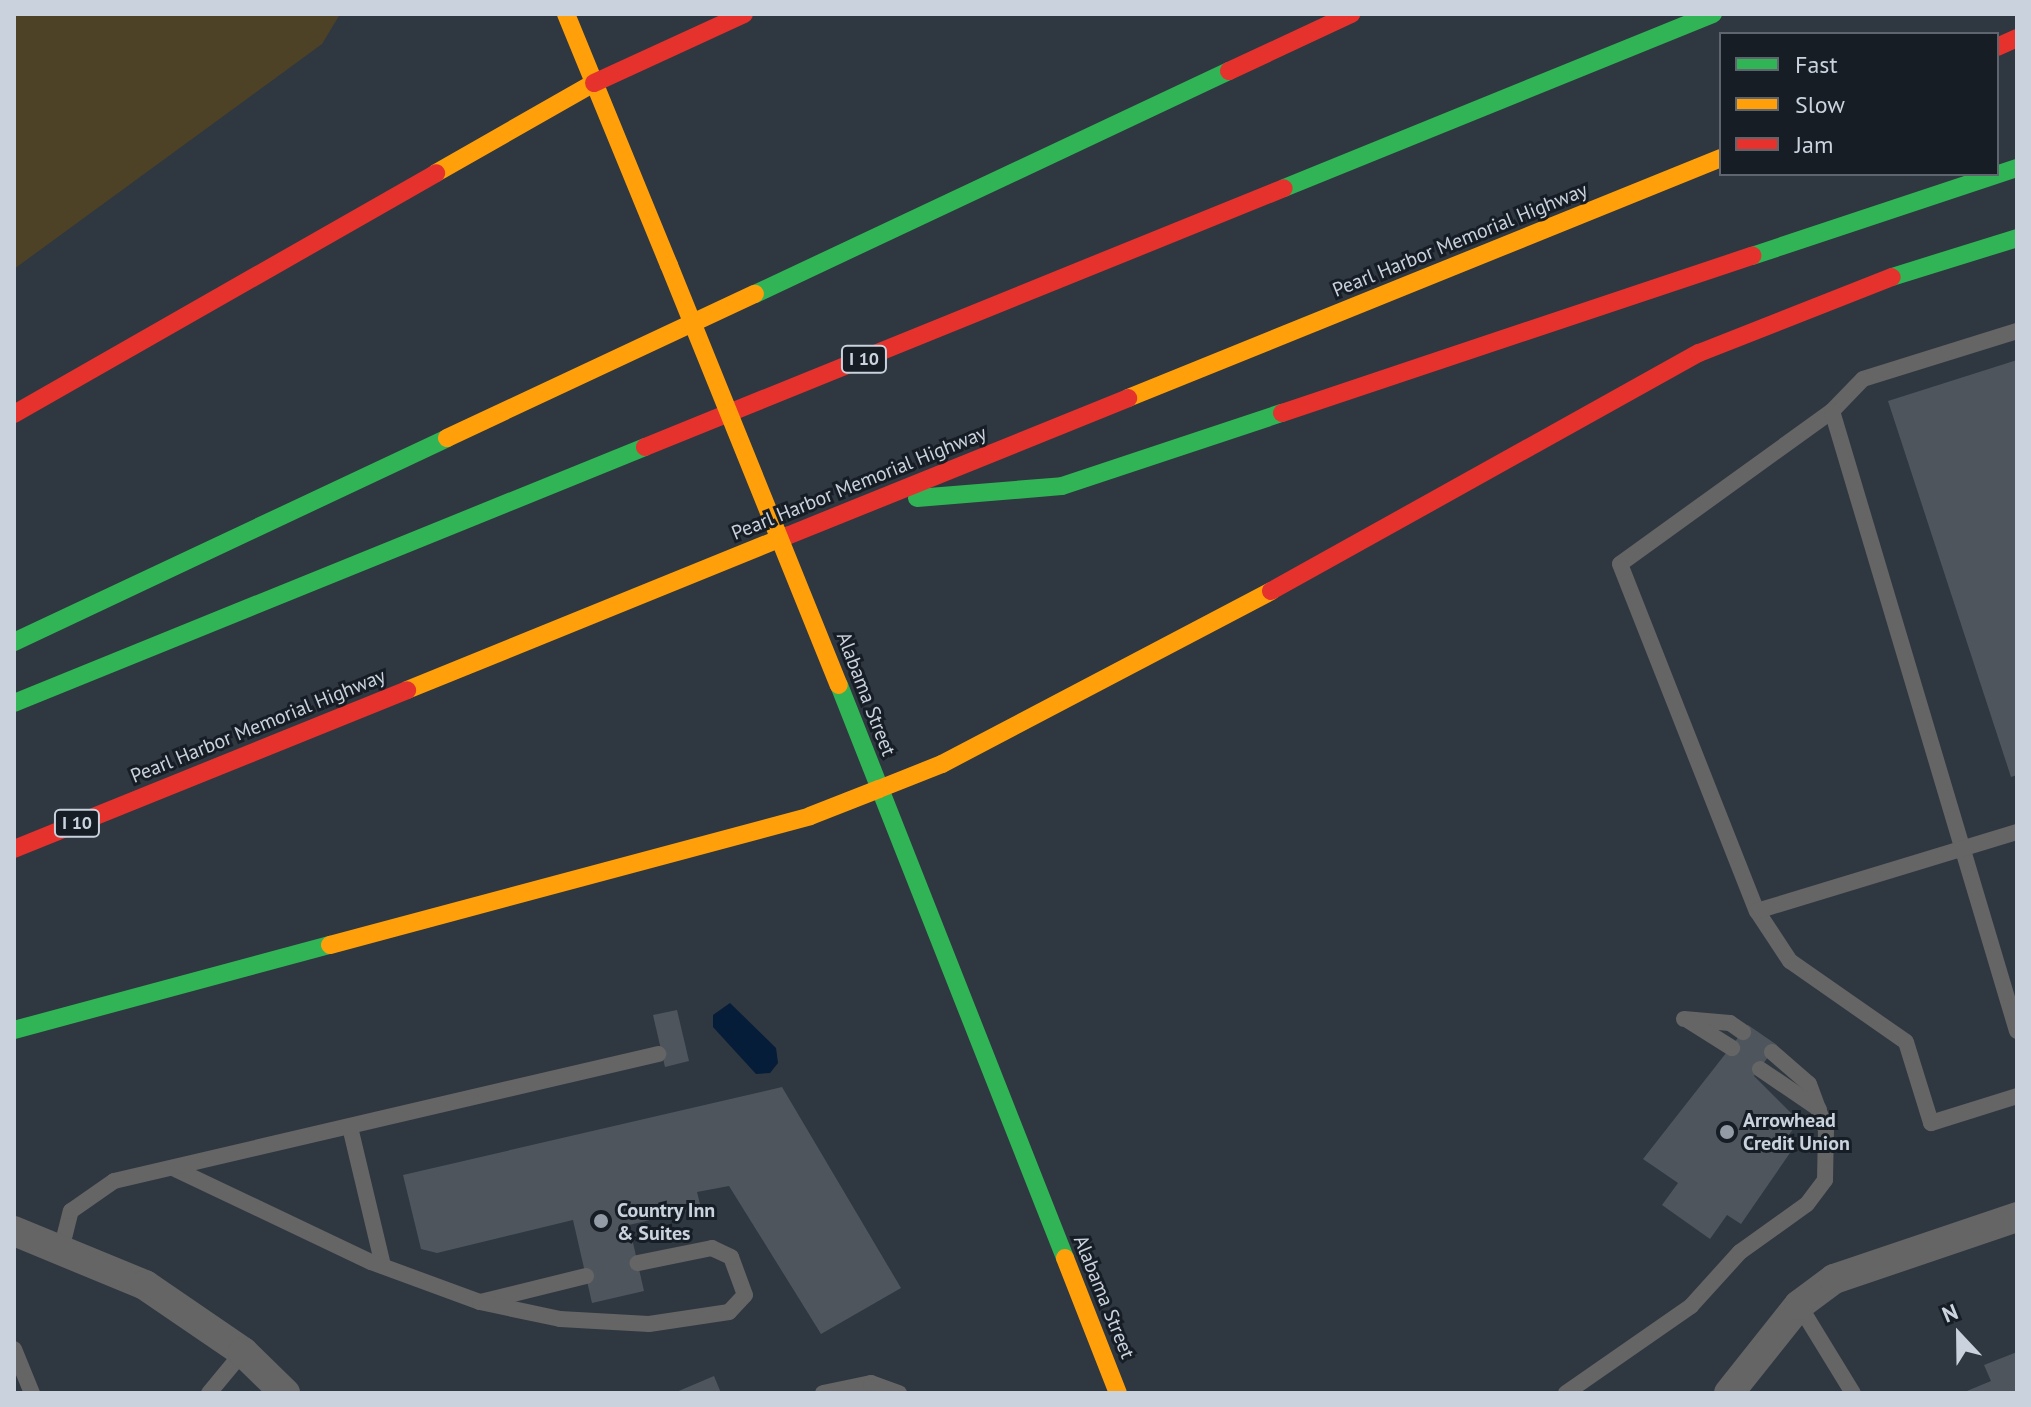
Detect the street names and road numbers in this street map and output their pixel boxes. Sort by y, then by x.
street label: Pearl Harbor Memorial Highway [1329,178,1591,302]
road number: I 10 [840,345,888,373]
street label: Pearl Harbor Memorial Highway [728,421,990,545]
street label: Alabama Street [831,629,901,759]
street label: Pearl Harbor Memorial Highway [127,664,389,788]
road number: I 10 [53,809,101,837]
street label: Alabama Street [1068,1232,1140,1362]

